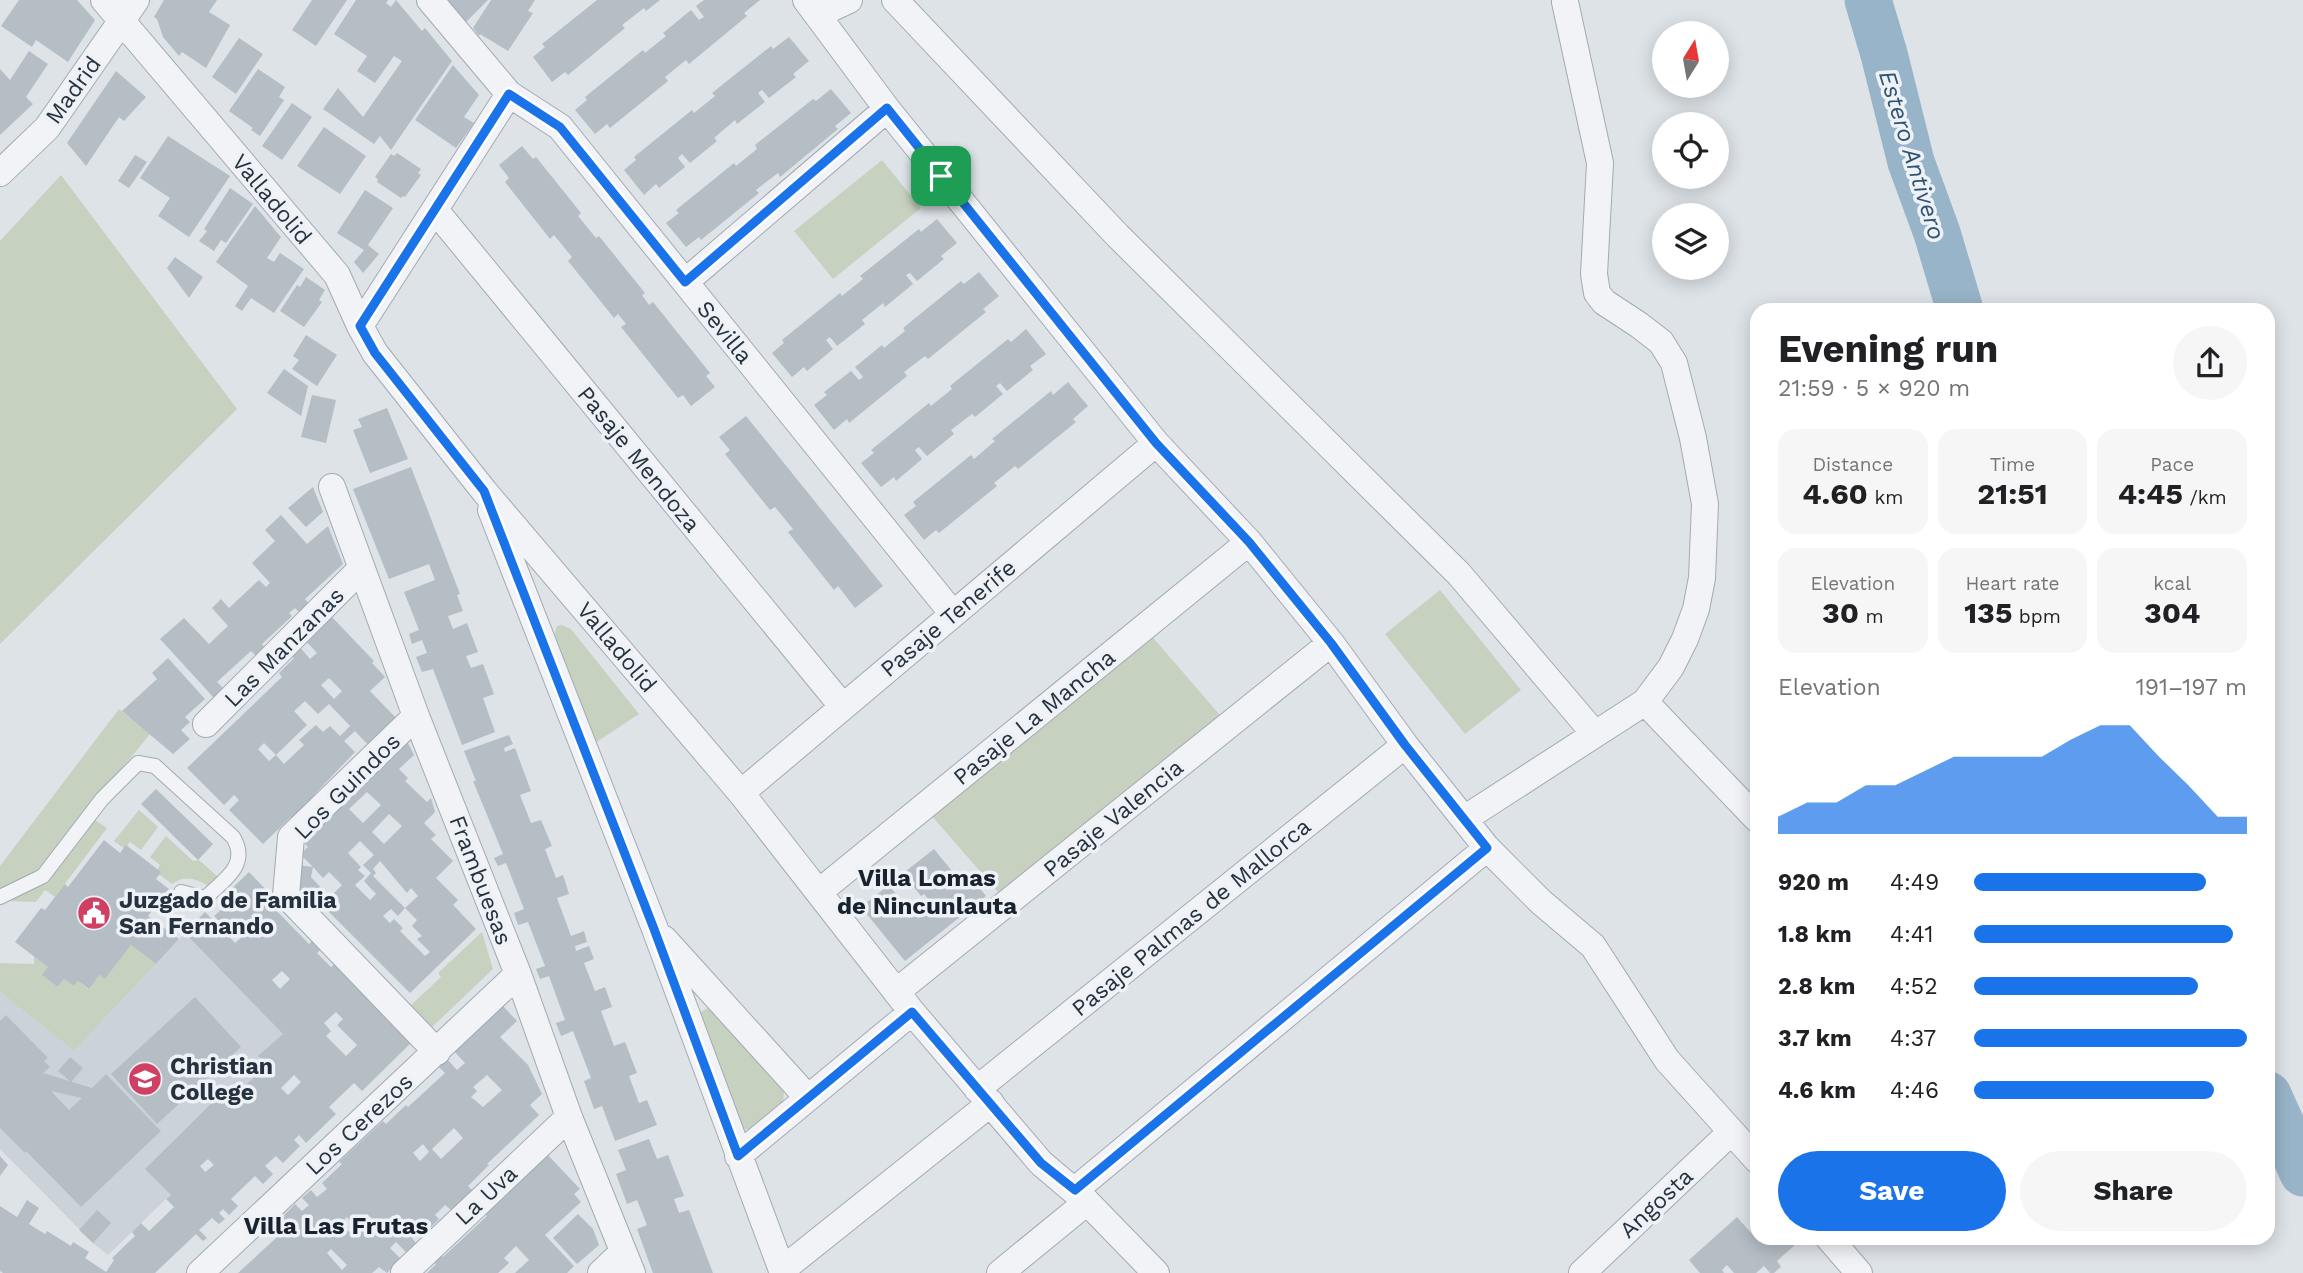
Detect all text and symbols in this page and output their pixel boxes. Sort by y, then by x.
north arrow [1652,21,1729,98]
map controls [1652,21,1729,280]
street label: Madrid [40,51,107,129]
water label: Estero Antivero [1873,67,1951,243]
button: locate [1652,112,1729,189]
pin [911,146,971,206]
street label: Valladolid [226,149,317,250]
icon: arrive [922,157,960,195]
button: layers [1652,203,1729,280]
street label: Sevilla [691,296,758,369]
button: share [2173,326,2247,400]
text: Evening run [1778,327,1998,371]
text: 21:59 · 5 × 920 m [1778,375,1970,402]
street label: Pasaje Mendoza [572,381,706,538]
text: Distance [1812,453,1893,476]
text: Time [1990,453,2035,476]
text: Pace [2150,453,2194,476]
text: 4.60 [1802,476,1868,511]
text: 21:51 [1977,476,2048,511]
text: 4:45 [2118,476,2183,511]
text: km [1868,486,1903,509]
text: /km [2183,486,2227,509]
street label: Pasaje Tenerife [875,554,1022,683]
text: Elevation [1810,572,1895,595]
text: Heart rate [1966,572,2059,595]
text: kcal [2153,572,2191,595]
street label: Las Manzanas [219,582,350,713]
text: 30 [1822,595,1859,630]
text: 135 [1964,595,2012,630]
text: 304 [2144,595,2200,630]
street label: Valladolid [571,597,662,698]
text: m [1859,605,1884,628]
text: bpm [2012,605,2061,628]
street label: Pasaje La Mancha [948,644,1121,791]
text: Elevation [1778,674,1881,701]
text: 191–197 m [2136,674,2247,701]
street label: Los Guindos [289,728,406,845]
street label: Pasaje Valencia [1038,754,1189,883]
street label: Frambuesas [444,812,518,949]
street label: Pasaje Palmas de Mallorca [1067,813,1316,1022]
district label: Villa Lomas de Nincunlauta [837,864,1017,920]
text: 920 m [1778,869,1849,896]
text: 4:49 [1890,869,1939,896]
place label: Juzgado de Familia San Fernando [119,887,337,940]
public building icon: Juzgado de Familia San Fernando [75,894,113,932]
text: 1.8 km [1778,921,1852,948]
text: 4:41 [1890,921,1934,948]
text: 2.8 km [1778,973,1855,1000]
text: 4:52 [1890,973,1938,1000]
text: 3.7 km [1778,1025,1852,1052]
text: 4:37 [1890,1025,1936,1052]
place label: Christian College [170,1053,273,1106]
school or university icon: Christian College [126,1060,164,1098]
street label: Los Cerezos [300,1068,418,1181]
text: 4.6 km [1778,1077,1856,1104]
text: 4:46 [1890,1077,1939,1104]
button: Save [1778,1151,2006,1231]
button: Share [2020,1151,2247,1231]
street label: La Uva [450,1160,523,1231]
street label: Angosta [1614,1163,1699,1244]
district label: Villa Las Frutas [244,1212,429,1240]

